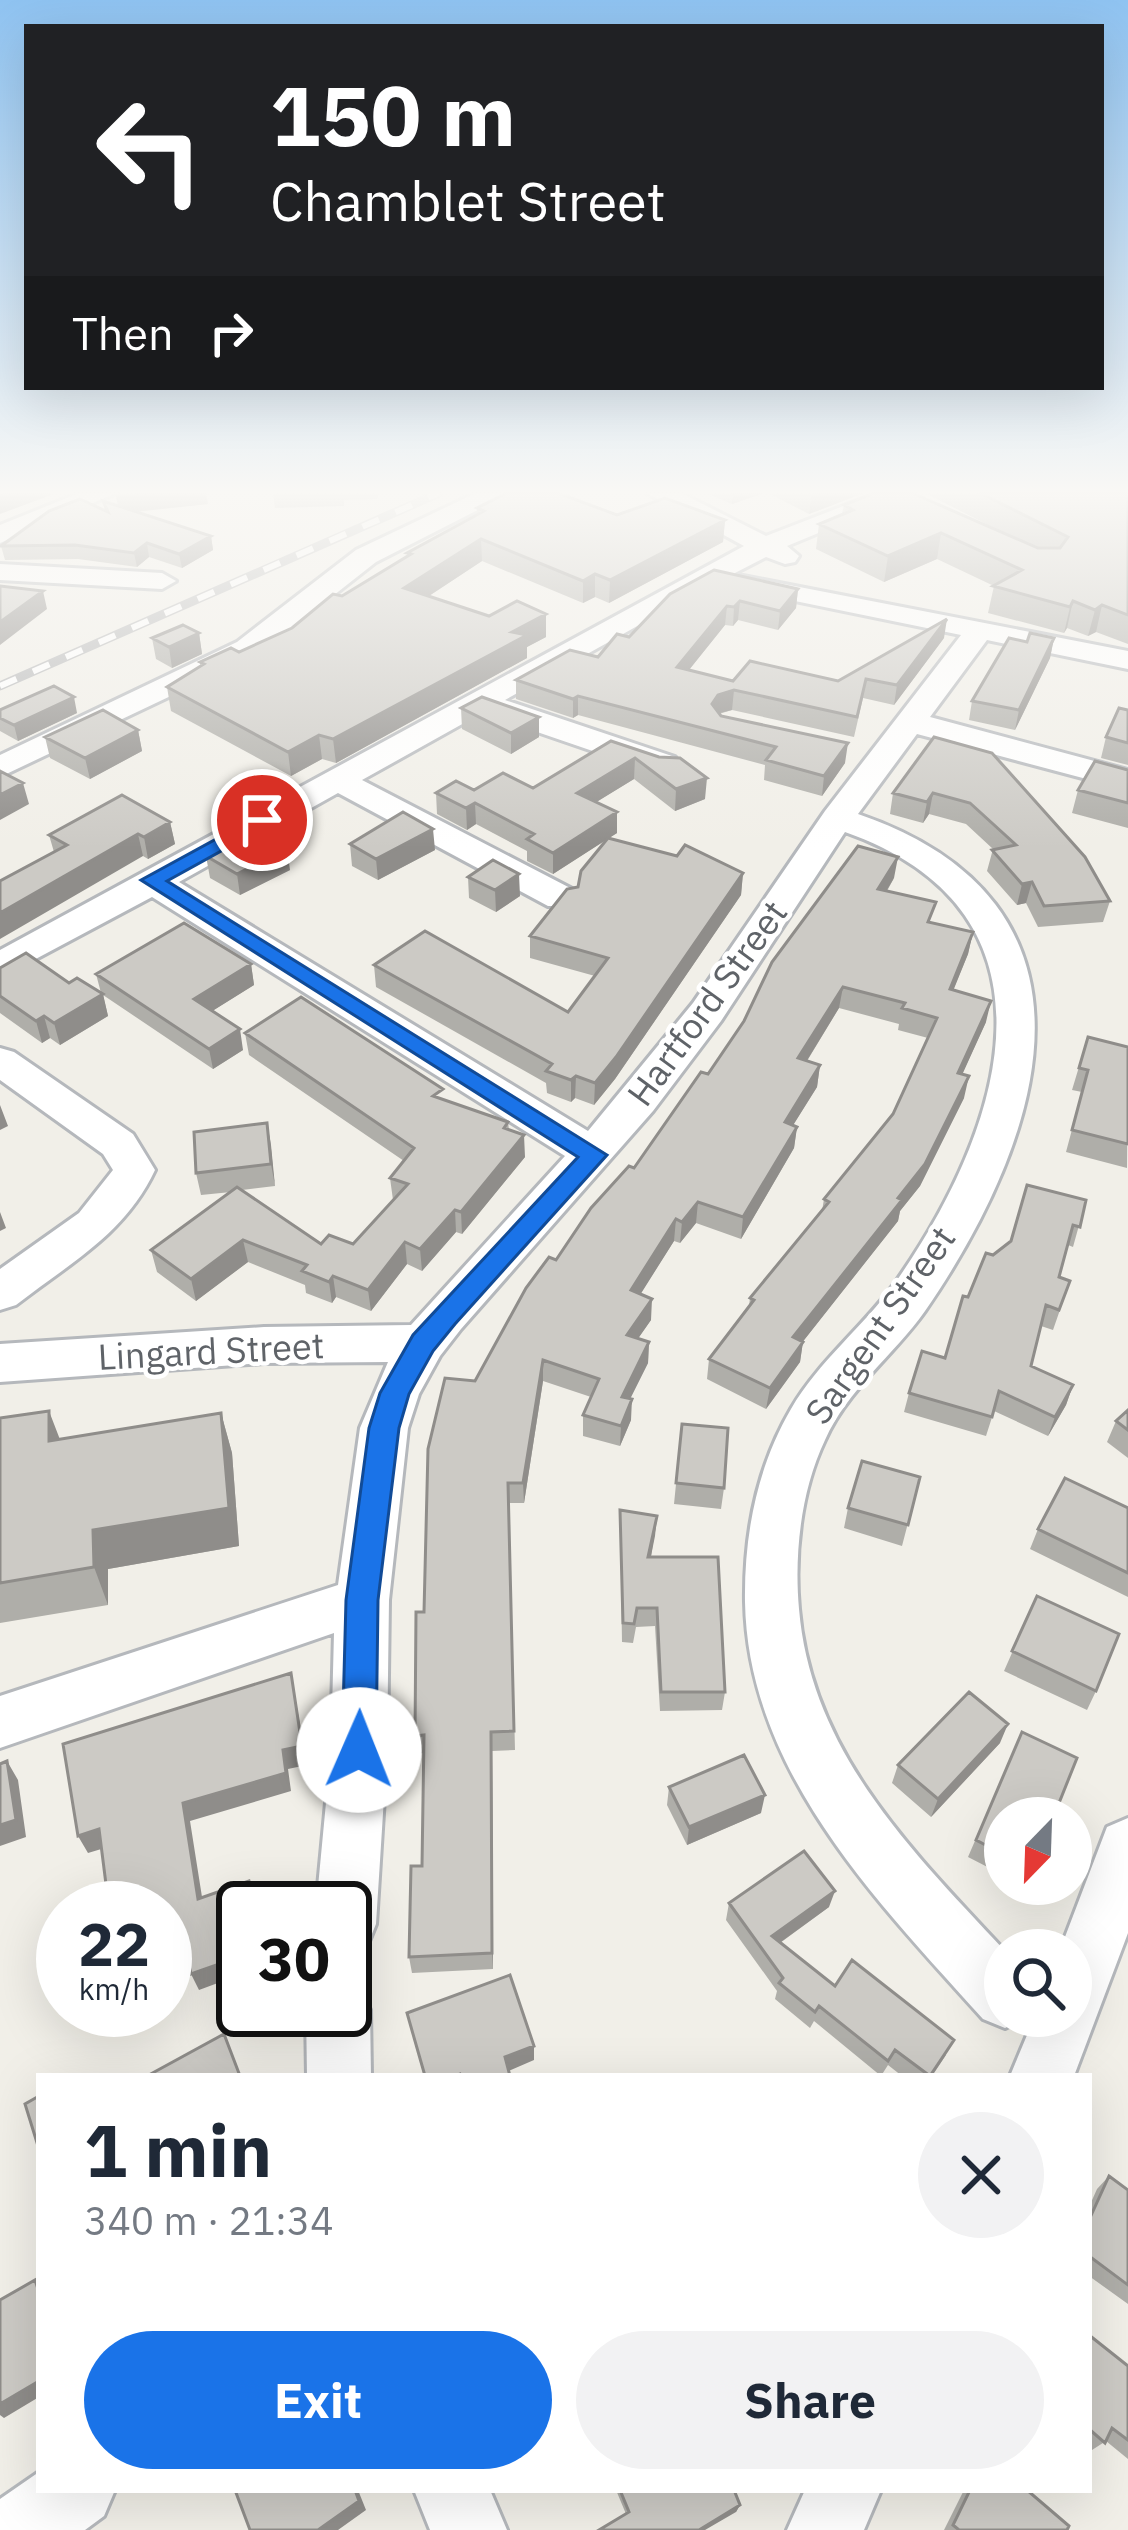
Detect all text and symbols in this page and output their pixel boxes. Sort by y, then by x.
text: 150 m [270,60,516,169]
icon: left [72,72,228,228]
text: Chamblet Street [270,166,666,236]
icon: right [198,300,264,366]
text: Then [72,304,174,362]
pin [211,769,313,871]
icon: arrive [229,787,295,853]
street label: Hartford Street [616,891,797,1115]
street label: Sargent Street [794,1216,965,1433]
street label: Lingard Street [97,1321,325,1380]
position arrow [296,1687,422,1813]
north arrow [984,1797,1092,1905]
map controls [984,1797,1092,2037]
speed limit sign: 30 [216,1881,372,2037]
text: 22 [78,1904,150,1983]
button: search [984,1929,1092,2037]
text: km/h [79,1969,149,2008]
text: 1 min [84,2103,272,2197]
button: close [918,2112,1044,2238]
text: 340 m · 21:34 [84,2195,334,2246]
button: Exit [84,2331,552,2469]
button: Share [576,2331,1044,2469]

